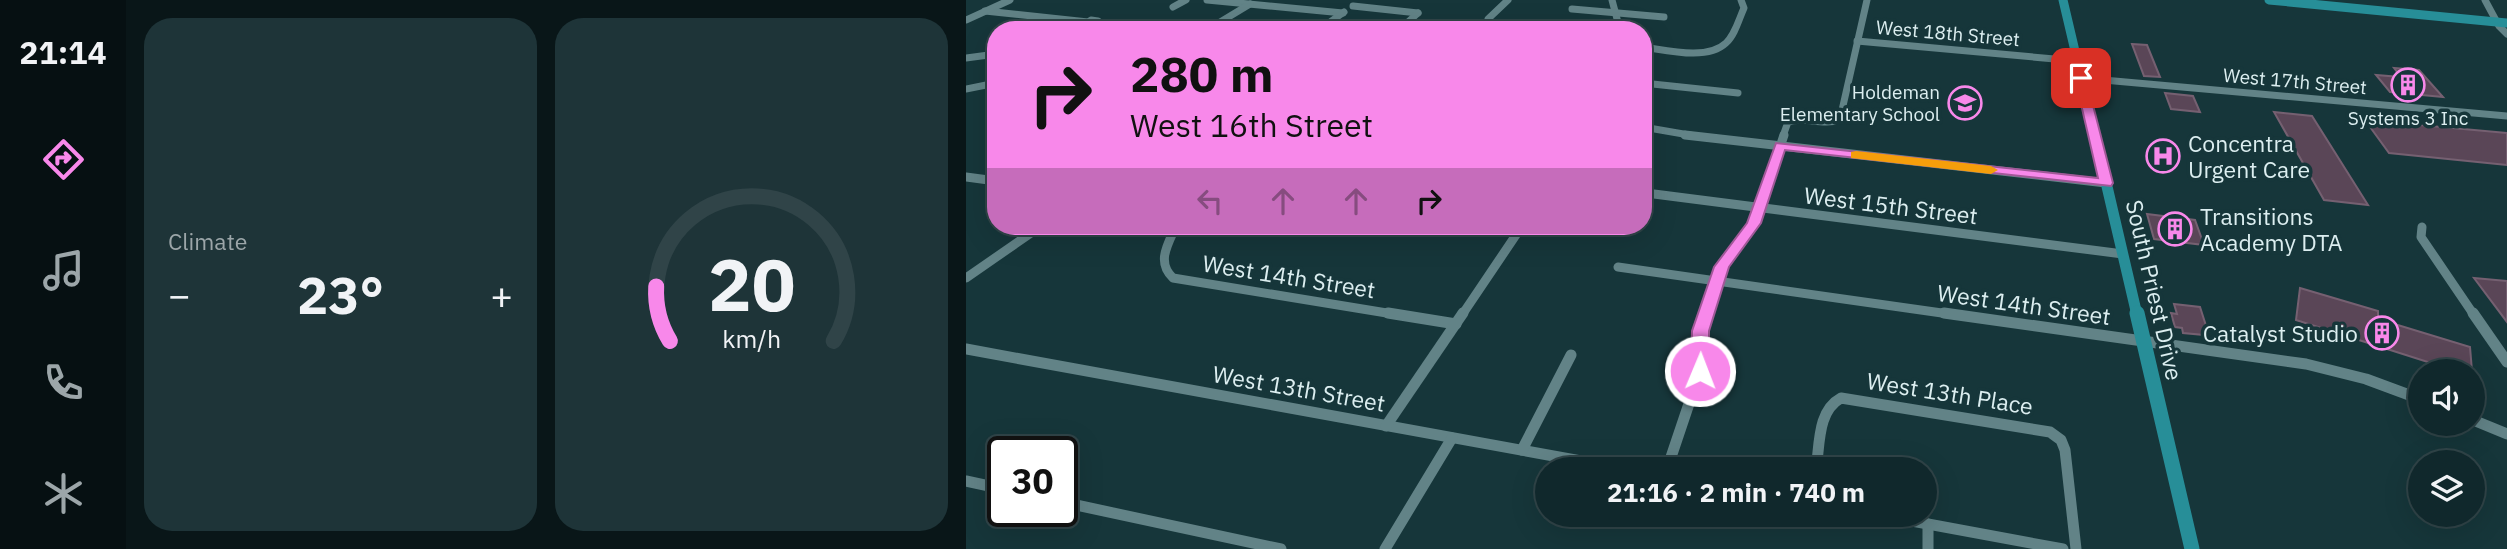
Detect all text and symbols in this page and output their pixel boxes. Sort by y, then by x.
street label: West 18th Street [1875,15,2021,51]
text: 21:14 [19,31,107,73]
text: 280 m [1130,42,1274,105]
pin [2051,48,2111,108]
icon: right [1015,49,1106,140]
icon: arrive [2062,59,2100,97]
street label: West 17th Street [2222,63,2368,99]
building icon: Systems 3 Inc [2389,66,2427,104]
place label: Holdeman Elementary School [1780,80,1940,126]
school or university icon: Holdeman Elementary School [1946,84,1984,122]
text: West 16th Street [1130,104,1373,146]
place label: Systems 3 Inc [2348,106,2469,130]
place label: Concentra Urgent Care [2188,128,2310,184]
icon: directions [39,135,88,184]
hospital icon: Concentra Urgent Care [2144,137,2182,175]
street label: West 15th Street [1803,179,1979,231]
icon: left [1191,182,1229,220]
icon: ahead [1264,182,1302,220]
icon: ahead [1337,182,1375,220]
icon: right [1410,182,1448,220]
street label: South Priest Drive [2120,197,2190,383]
place label: Transitions Academy DTA [2200,201,2343,257]
building icon: Transitions Academy DTA [2156,210,2194,248]
text: Climate [168,226,247,256]
text: 20 [708,236,795,331]
icon: music [39,246,88,295]
street label: West 14th Street [1200,248,1378,304]
text: 23° [297,261,384,328]
text: − [168,270,191,319]
text: + [490,270,513,319]
street label: West 14th Street [1935,277,2113,331]
building icon: Catalyst Studio [2363,314,2401,352]
place label: Catalyst Studio [2203,318,2358,348]
text: km/h [722,321,781,354]
position arrow [1663,334,1737,408]
icon: phone [39,358,88,407]
street label: West 13th Street [1210,358,1388,418]
map controls [2408,359,2485,527]
button: sound [2408,359,2485,436]
street label: West 13th Place [1865,365,2035,421]
speed limit sign: 30 [987,436,1078,527]
button: layers [2408,450,2485,527]
icon: climate [39,469,88,518]
text: 21:16 · 2 min · 740 m [1607,475,1865,509]

